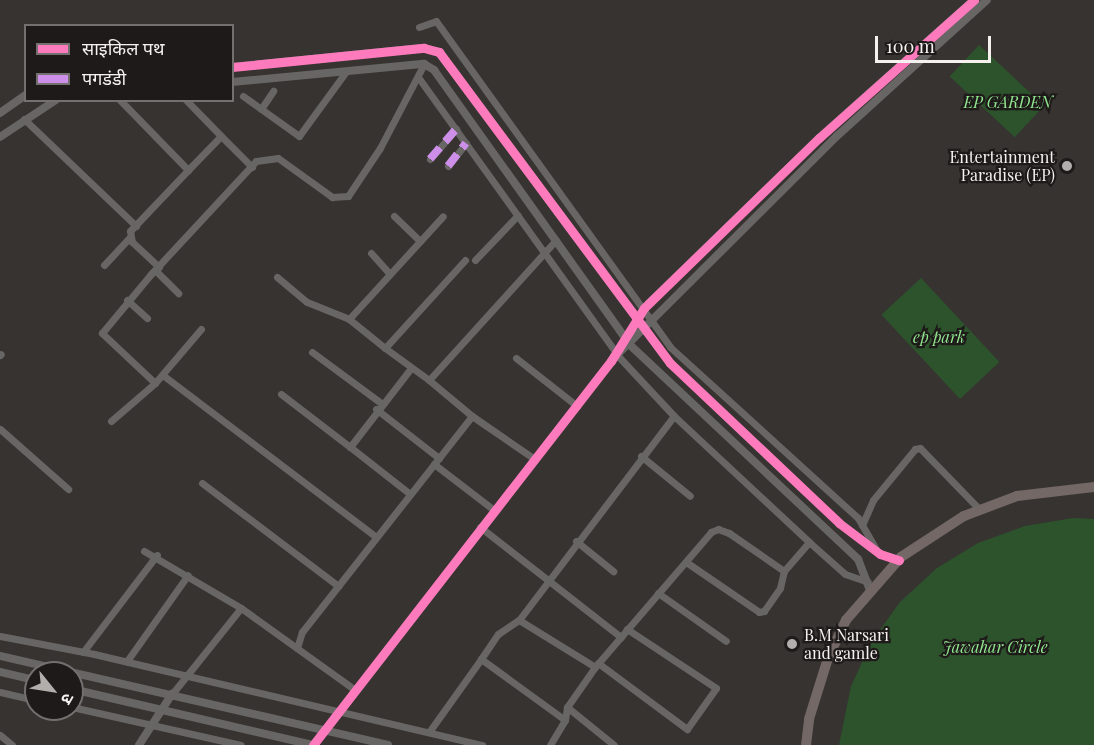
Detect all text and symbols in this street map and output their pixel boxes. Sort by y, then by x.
legend [24,24,234,102]
scale bar [878,24,994,62]
text: 100 m [886,34,935,58]
text: साइकिल पथ [82,36,165,60]
text: पगडंडी [82,66,126,90]
park label: EP GARDEN [964,92,1052,112]
place label: Entertainment Paradise (EP) [949,147,1055,185]
marker: Entertainment Paradise (EP) [1060,159,1074,173]
park label: ep park [913,327,965,347]
place label: B.M Narsari and gamle [804,625,889,663]
marker: B.M Narsari and gamle [785,637,799,651]
park label: Jawahar Circle [942,637,1048,657]
north arrow [24,661,84,721]
text: उ [57,690,80,709]

